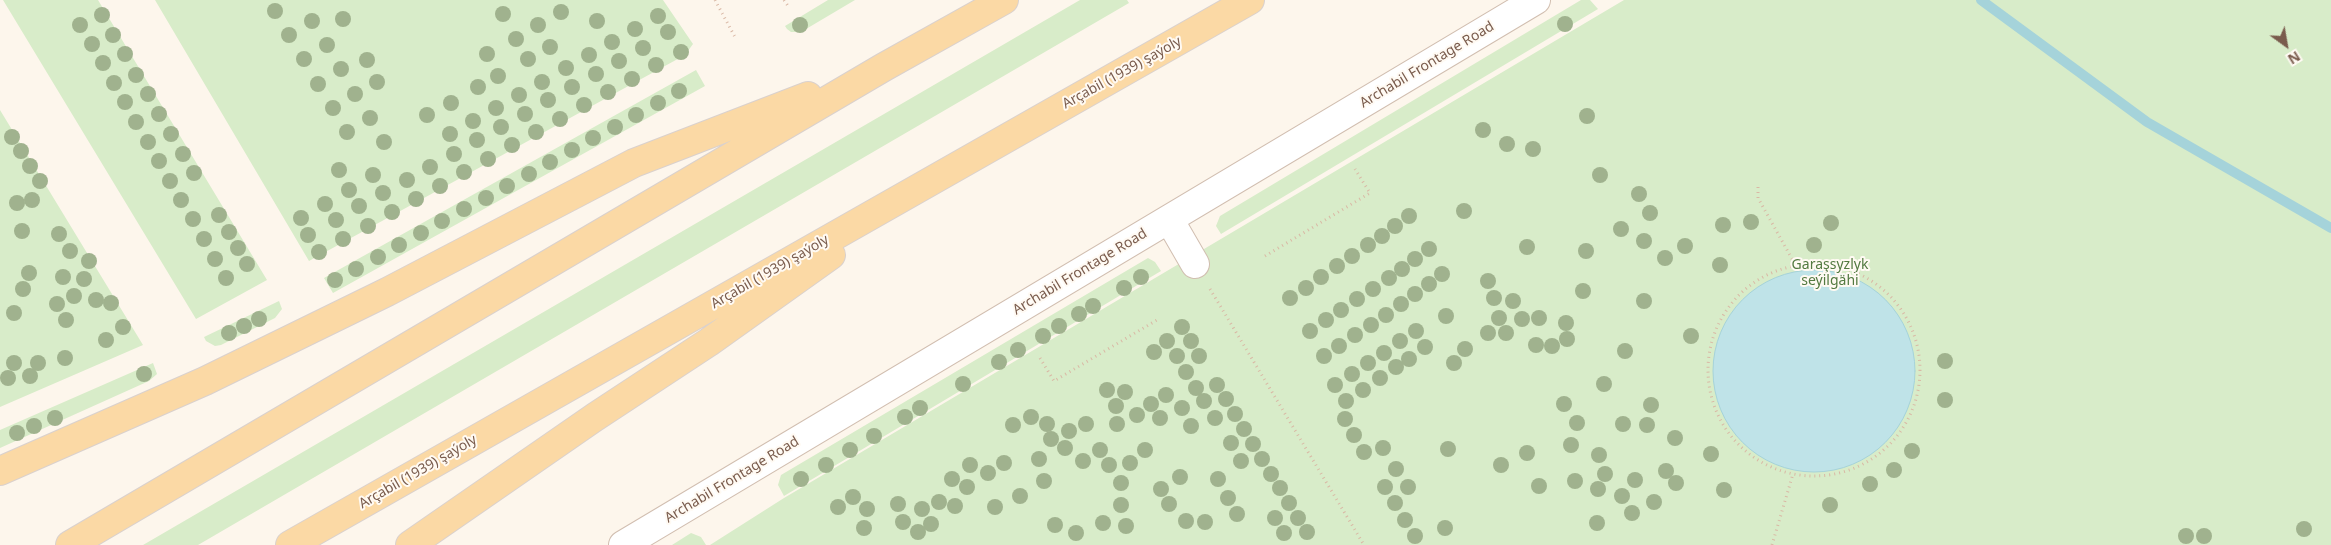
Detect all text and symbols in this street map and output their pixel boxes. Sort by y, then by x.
street label: Archabil Frontage Road [1357,18,1497,112]
north arrow [2261,20,2311,70]
street label: Arçabil (1939) şaýoly [1060,33,1184,113]
text: N [2284,47,2304,69]
street label: Archabil Frontage Road [1010,225,1150,319]
street label: Arçabil (1939) şaýoly [708,231,832,313]
park label: Garaşsyzlyk seýilgähi [1792,257,1868,290]
street label: Arçabil (1939) şaýoly [356,431,480,513]
street label: Archabil Frontage Road [662,433,802,527]

